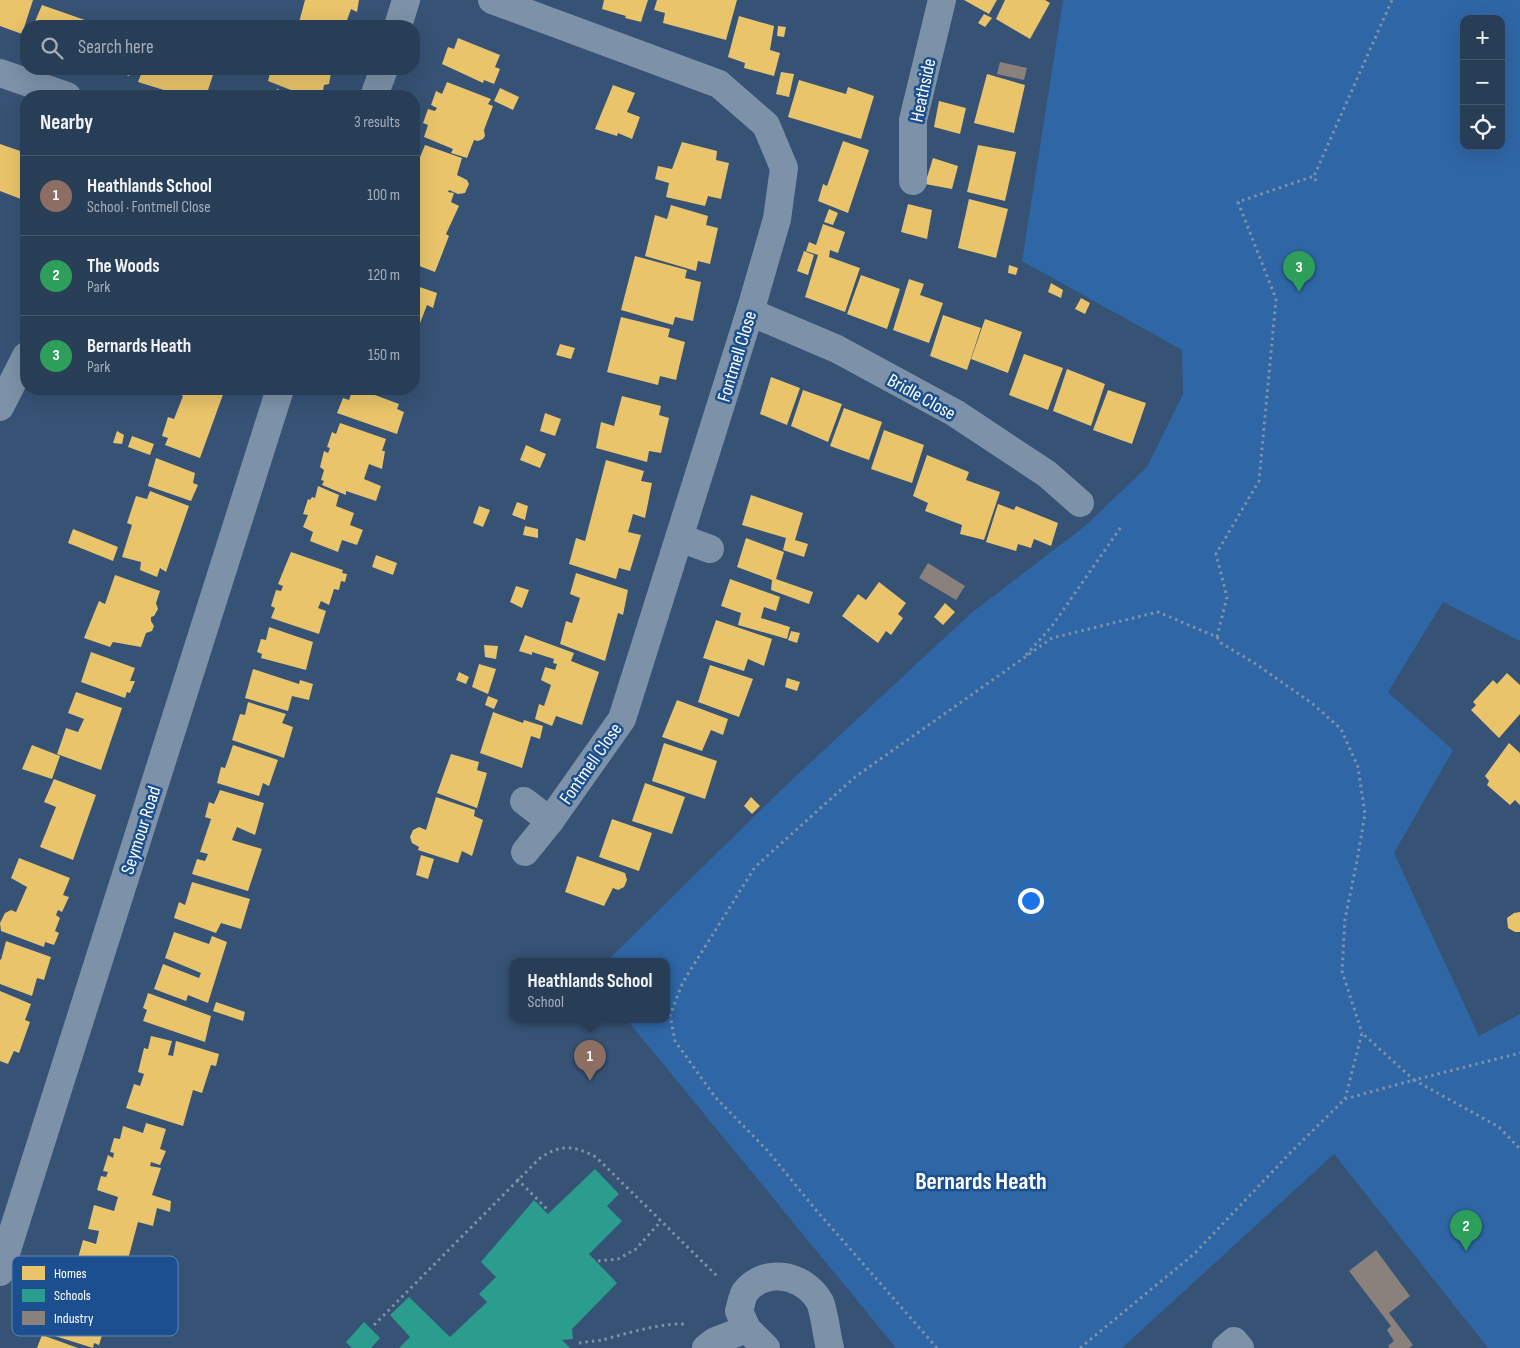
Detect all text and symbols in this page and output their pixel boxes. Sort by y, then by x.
map controls [1460,15,1505,150]
button: + [1460,15,1505,60]
search box [20,20,420,75]
icon: search [38,34,66,62]
text: Search here [78,36,154,59]
street label: Heathside [906,56,941,124]
button: − [1460,60,1505,105]
button: locate [1460,105,1505,150]
text: Nearby [40,110,93,135]
text: 3 results [354,113,400,132]
text: Heathlands School [87,175,212,198]
text: 1 [53,186,59,205]
text: 100 m [367,186,400,205]
text: School · Fontmell Close [87,198,211,217]
pin: 3 [1283,251,1315,292]
text: The Woods [87,255,160,278]
text: 2 [52,266,60,285]
text: 120 m [368,266,400,285]
text: Park [87,278,110,297]
street label: Fontmell Close [713,308,762,405]
text: Bernards Heath [87,335,191,358]
text: 3 [52,346,60,365]
text: 150 m [368,346,400,365]
text: Park [87,358,110,377]
street label: Bridle Close [883,369,959,425]
street label: Fontmell Close [555,719,628,809]
street label: Seymour Road [116,784,166,877]
your location [1018,888,1044,914]
popup [510,958,670,1023]
text: Heathlands School [528,970,652,993]
text: School [528,993,564,1012]
pin: 1 [574,1040,606,1081]
district label: Bernards Heath [915,1167,1047,1196]
pin: 2 [1450,1210,1482,1251]
legend [12,1256,178,1336]
text: Homes [54,1265,87,1282]
text: Schools [54,1287,91,1304]
text: Industry [54,1310,94,1327]

